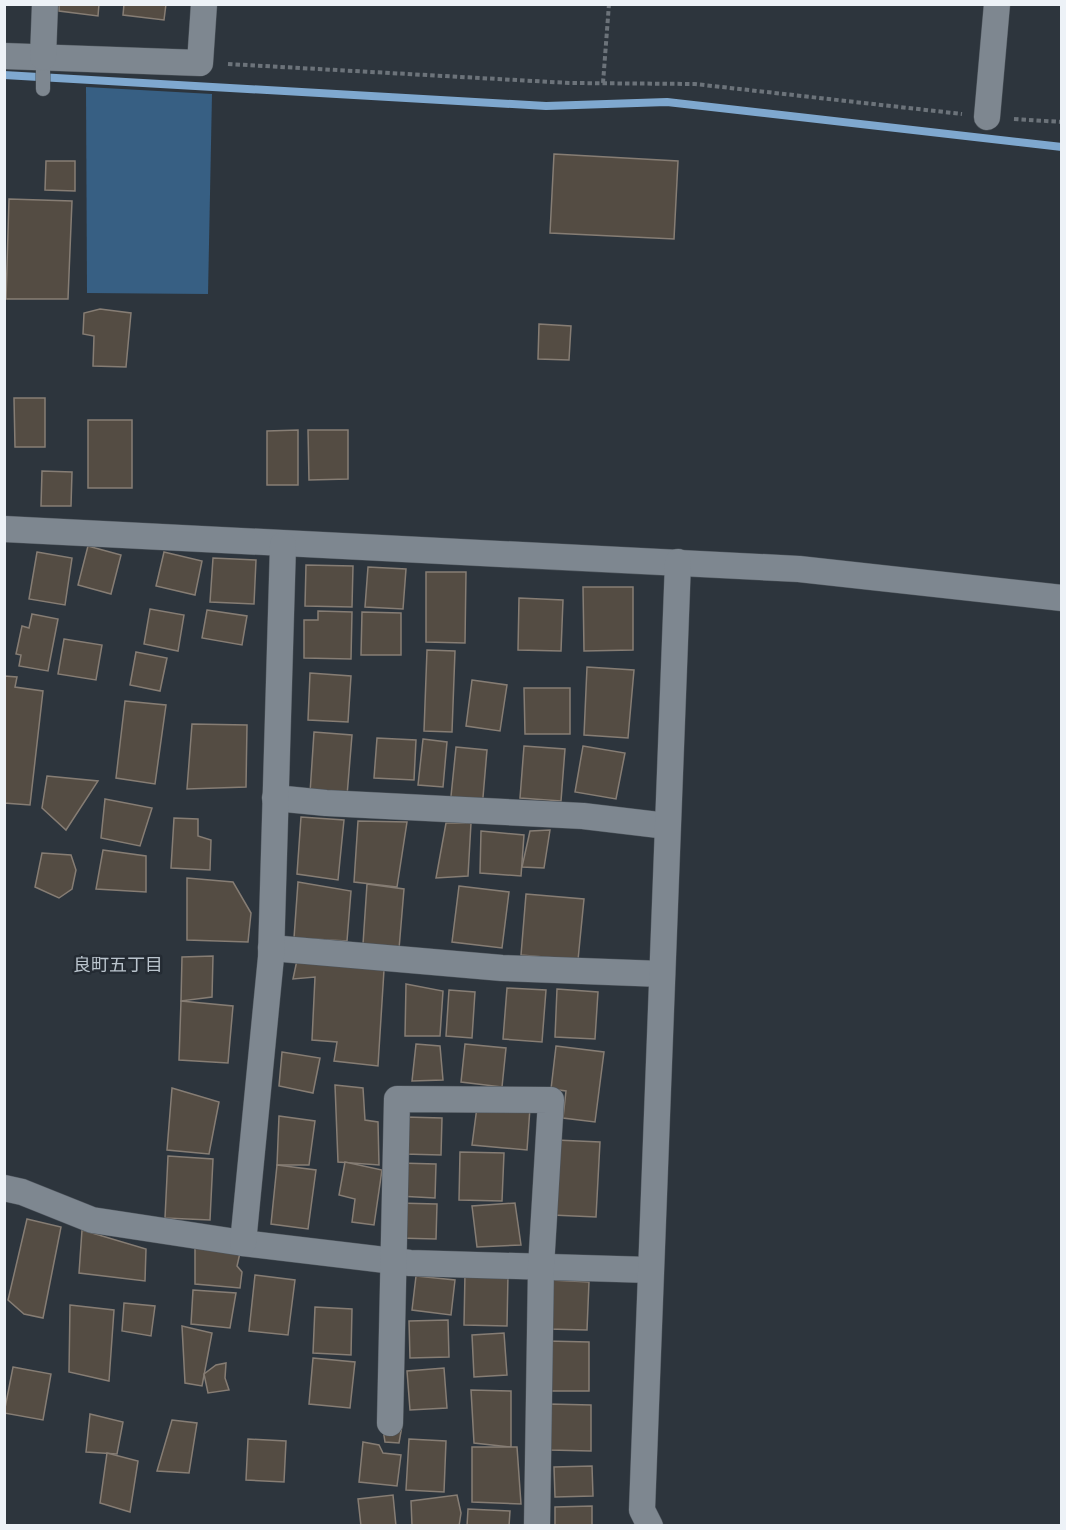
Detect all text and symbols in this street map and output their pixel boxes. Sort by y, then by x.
district label: 良町五丁目 [73,954,163,976]

